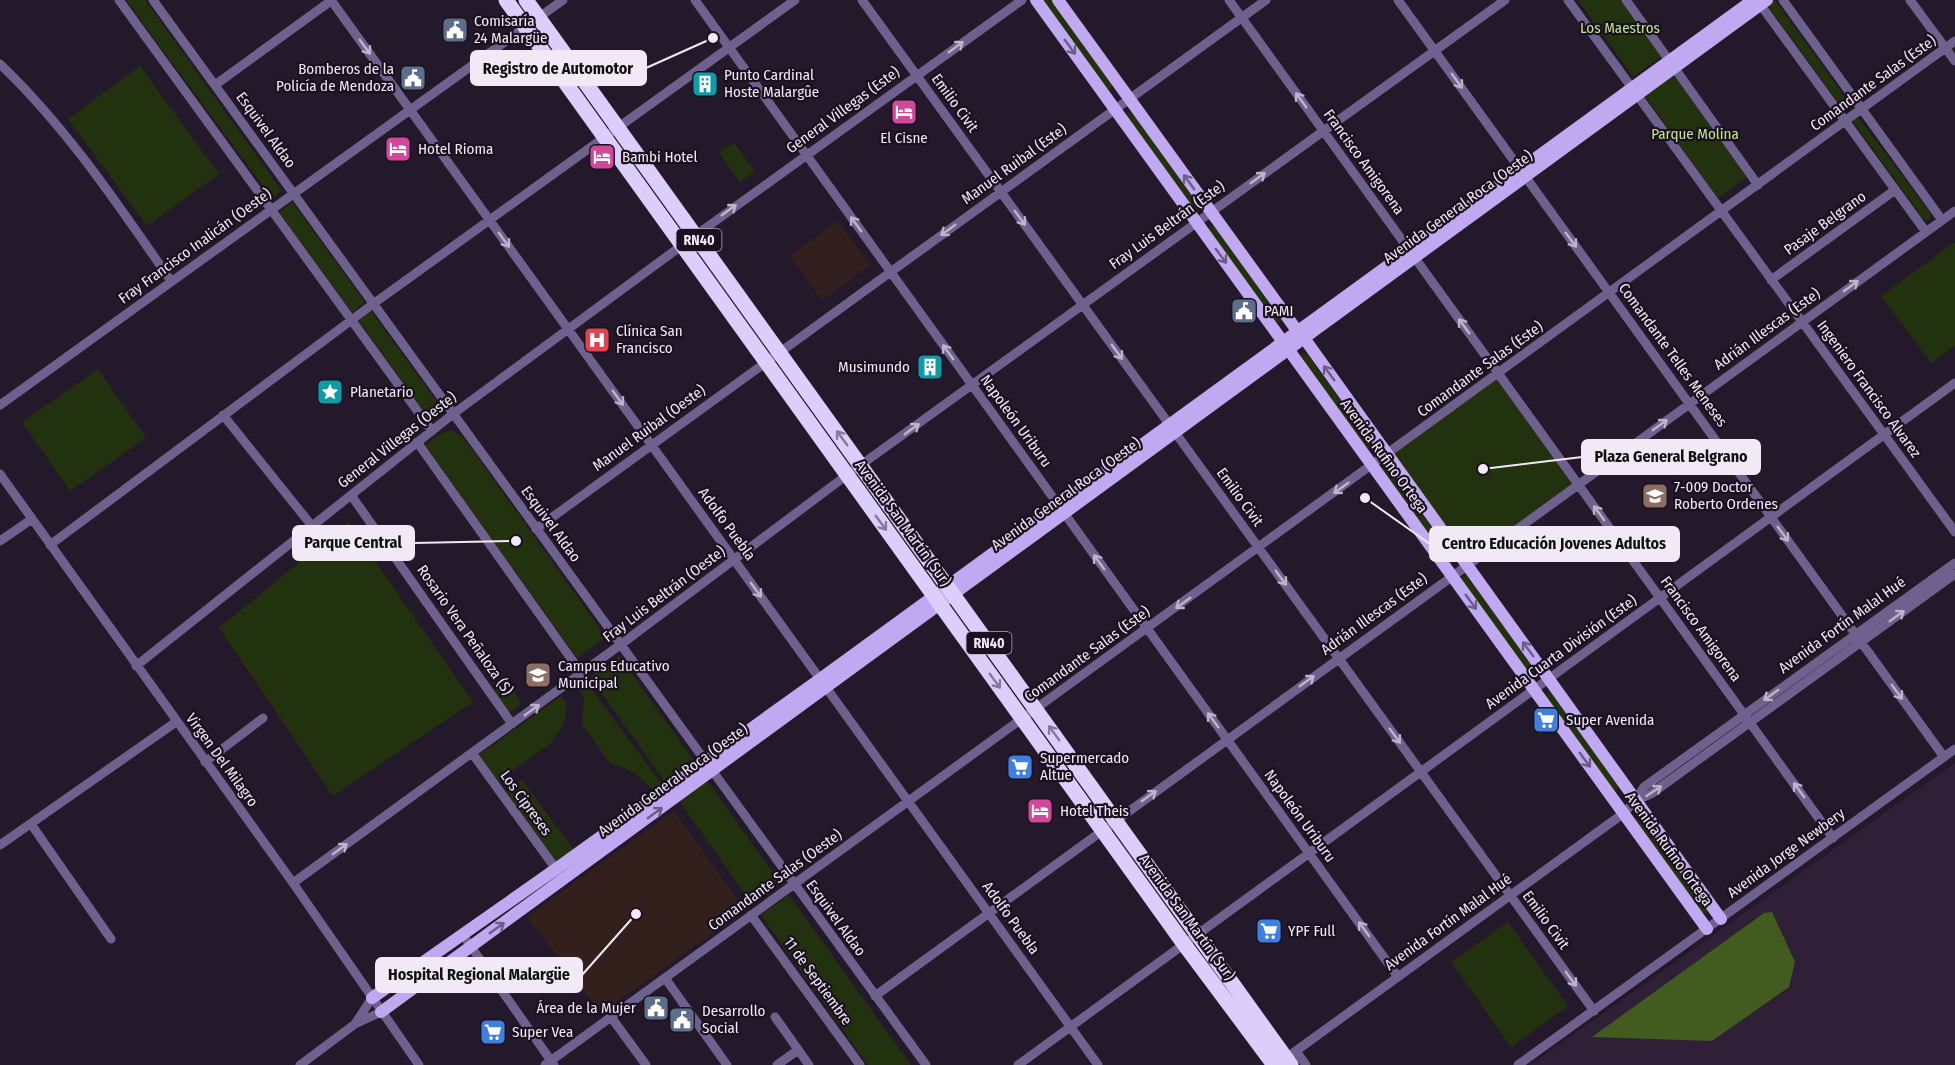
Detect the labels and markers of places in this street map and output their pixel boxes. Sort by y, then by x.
place label: Comisaría 24 Malargüe [474,12,547,47]
public building icon: Comisaría 24 Malargüe [440,15,470,45]
callout: Registro de Automotor [471,51,646,85]
place label: Bomberos de la Policía de Mendoza [276,60,394,95]
public building icon: Bomberos de la Policía de Mendoza [398,63,428,93]
place label: Punto Cardinal Hoste Malargûe [724,66,819,101]
building icon: Punto Cardinal Hoste Malargûe [690,69,720,99]
hotel icon: El Cisne [889,97,919,127]
place label: El Cisne [880,129,928,147]
hotel icon: Hotel Rioma [383,134,413,164]
place label: Hotel Rioma [418,140,493,158]
hotel icon: Bambi Hotel [587,142,617,172]
place label: Bambi Hotel [622,148,697,166]
public building icon: PAMI [1229,296,1259,326]
place label: PAMI [1264,302,1293,320]
place label: Clínica San Francisco [616,322,683,357]
hospital icon: Clínica San Francisco [582,325,612,355]
building icon: Musimundo [915,352,945,382]
place label: Musimundo [838,358,910,376]
place icon: Planetario [315,377,345,407]
place label: Planetario [350,383,413,401]
callout: Plaza General Belgrano [1582,440,1760,474]
place label: 7-009 Doctor Roberto Ordenes [1674,478,1778,513]
school or university icon: 7-009 Doctor Roberto Ordenes [1640,481,1670,511]
callout: Parque Central [293,526,414,560]
callout: Centro Educación Jovenes Adultos [1430,527,1679,561]
place label: Campus Educativo Municipal [558,657,670,692]
school or university icon: Campus Educativo Municipal [523,660,553,690]
supermarket icon: Super Avenida [1531,705,1561,735]
place label: Super Avenida [1566,711,1654,729]
place label: Supermercado Altue [1040,749,1129,784]
supermarket icon: Supermercado Altue [1005,752,1035,782]
hotel icon: Hotel Theis [1025,796,1055,826]
place label: Hotel Theis [1060,802,1129,820]
supermarket icon: YPF Full [1254,916,1284,946]
place label: YPF Full [1288,922,1335,940]
callout: Hospital Regional Malargüe [376,958,582,992]
public building icon: Área de la Mujer [641,993,671,1023]
place label: Área de la Mujer [536,999,637,1017]
place label: Desarrollo Social [702,1002,766,1037]
public building icon: Desarrollo Social [667,1005,697,1035]
supermarket icon: Super Vea [478,1017,508,1047]
place label: Super Vea [512,1023,573,1041]

